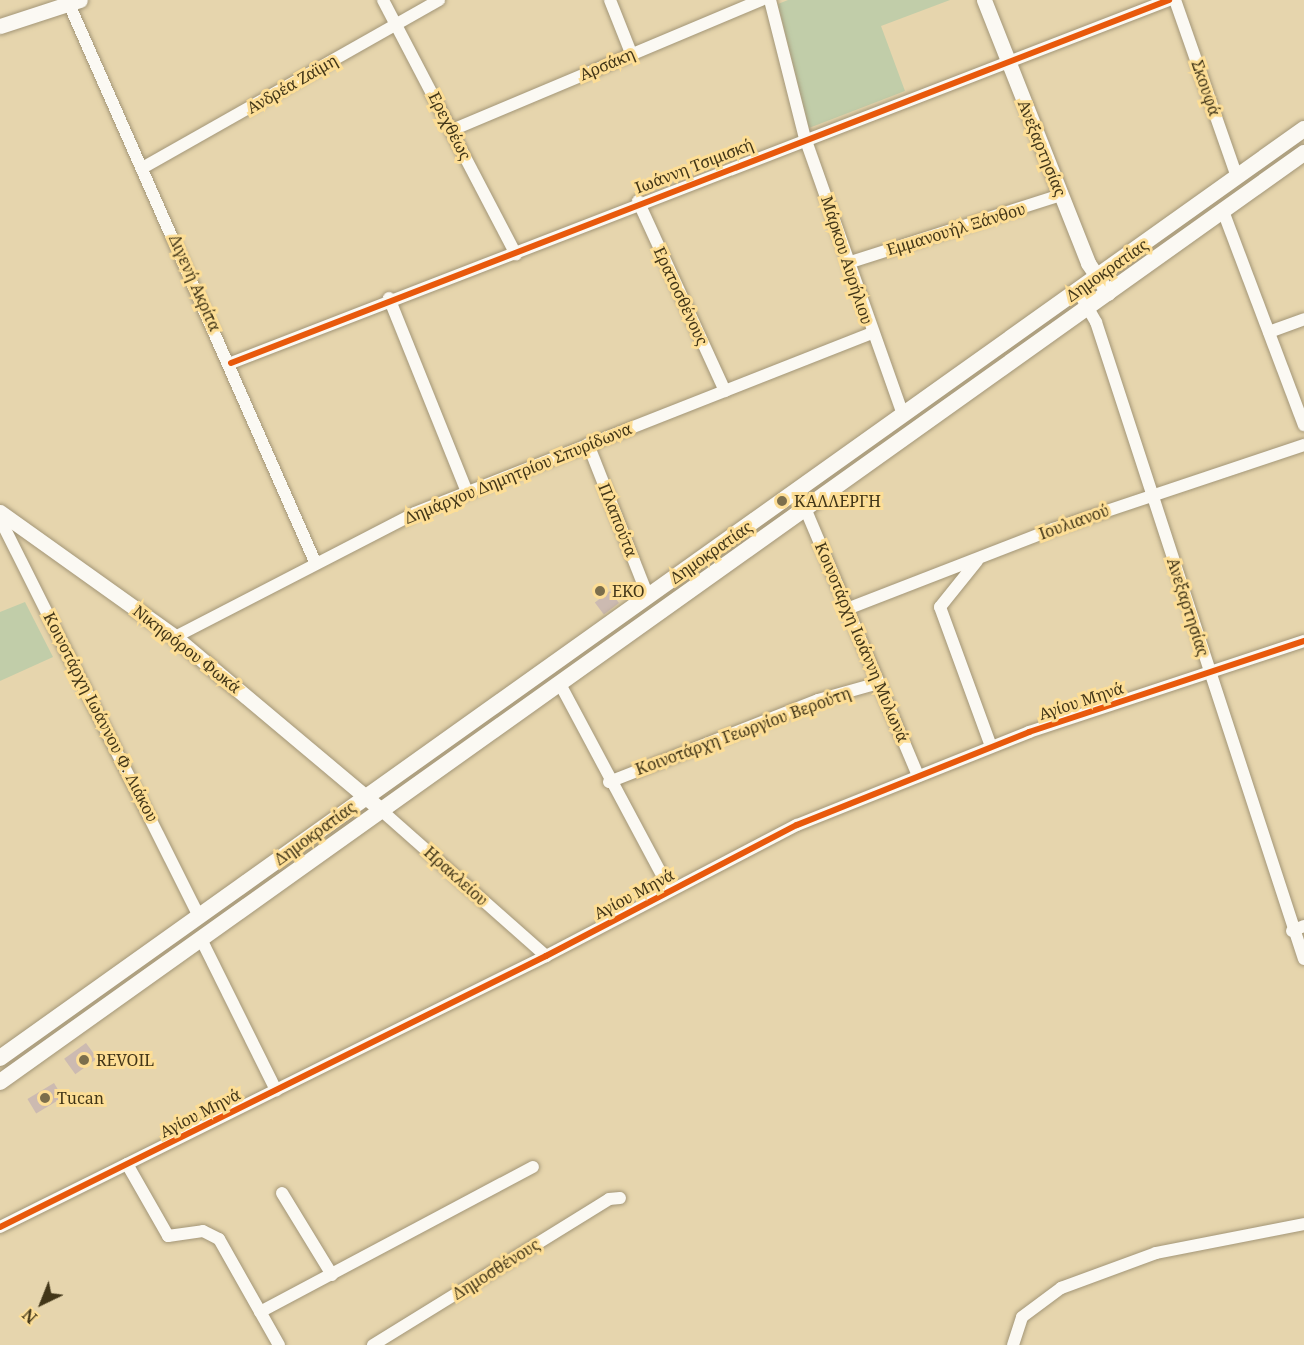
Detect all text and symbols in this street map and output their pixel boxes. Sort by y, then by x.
street label: Αρσάκη [576,44,638,84]
street label: Ανδρέα Ζαϊμη [243,50,341,118]
street label: Σκουφά [1188,58,1224,118]
street label: Ερεχθέως [425,89,475,163]
street label: Ανεξαρτησίας [1014,97,1070,199]
street label: Ιωάννη Τσιμισκή [632,135,756,197]
street label: Μάρκου Αυρήλιου [817,193,877,327]
street label: Εμμανουήλ Ξάνθου [884,199,1028,259]
street label: Διγενή Ακρίτα [165,232,225,334]
street label: Δημοκρατίας [1062,235,1152,305]
street label: Ερατοσθένους [650,244,712,348]
street label: Δημάρχου Δημητρίου Σπυρίδωνα [402,419,634,527]
street label: Πλαπούτα [595,480,641,560]
place label: ΚΑΛΛΕΡΓΗ [794,491,881,511]
marker: ΚΑΛΛΕΡΓΗ [775,494,789,508]
street label: Ιουλιανού [1036,500,1112,544]
street label: Δημοκρατίας [666,517,756,587]
street label: Κοινοτάρχη Ιωάννη Μυλωνά [811,539,913,745]
street label: Ανεξαρτησίας [1163,555,1213,659]
place label: EKO [612,581,645,601]
marker: EKO [593,584,607,598]
street label: Νικηφόρου Φωκά [129,601,245,697]
street label: Κοινοτάρχη Ιωάννου Φ. Λιάκου [40,609,162,825]
street label: Αγίου Μηνά [1036,678,1126,724]
street label: Κοινοτάρχη Γεωργίου Βερούτη [633,683,853,779]
street label: Δημοκρατίας [271,797,359,869]
street label: Ηρακλείου [420,842,492,910]
street label: Αγίου Μηνά [591,865,677,923]
place label: REVOIL [96,1050,154,1070]
marker: REVOIL [77,1053,91,1067]
street label: Αγίου Μηνά [156,1084,244,1142]
place label: Tucan [57,1088,104,1108]
marker: Tucan [38,1091,52,1105]
street label: Δημοσθένους [449,1235,543,1303]
north arrow [12,1273,72,1333]
text: N [18,1304,42,1329]

